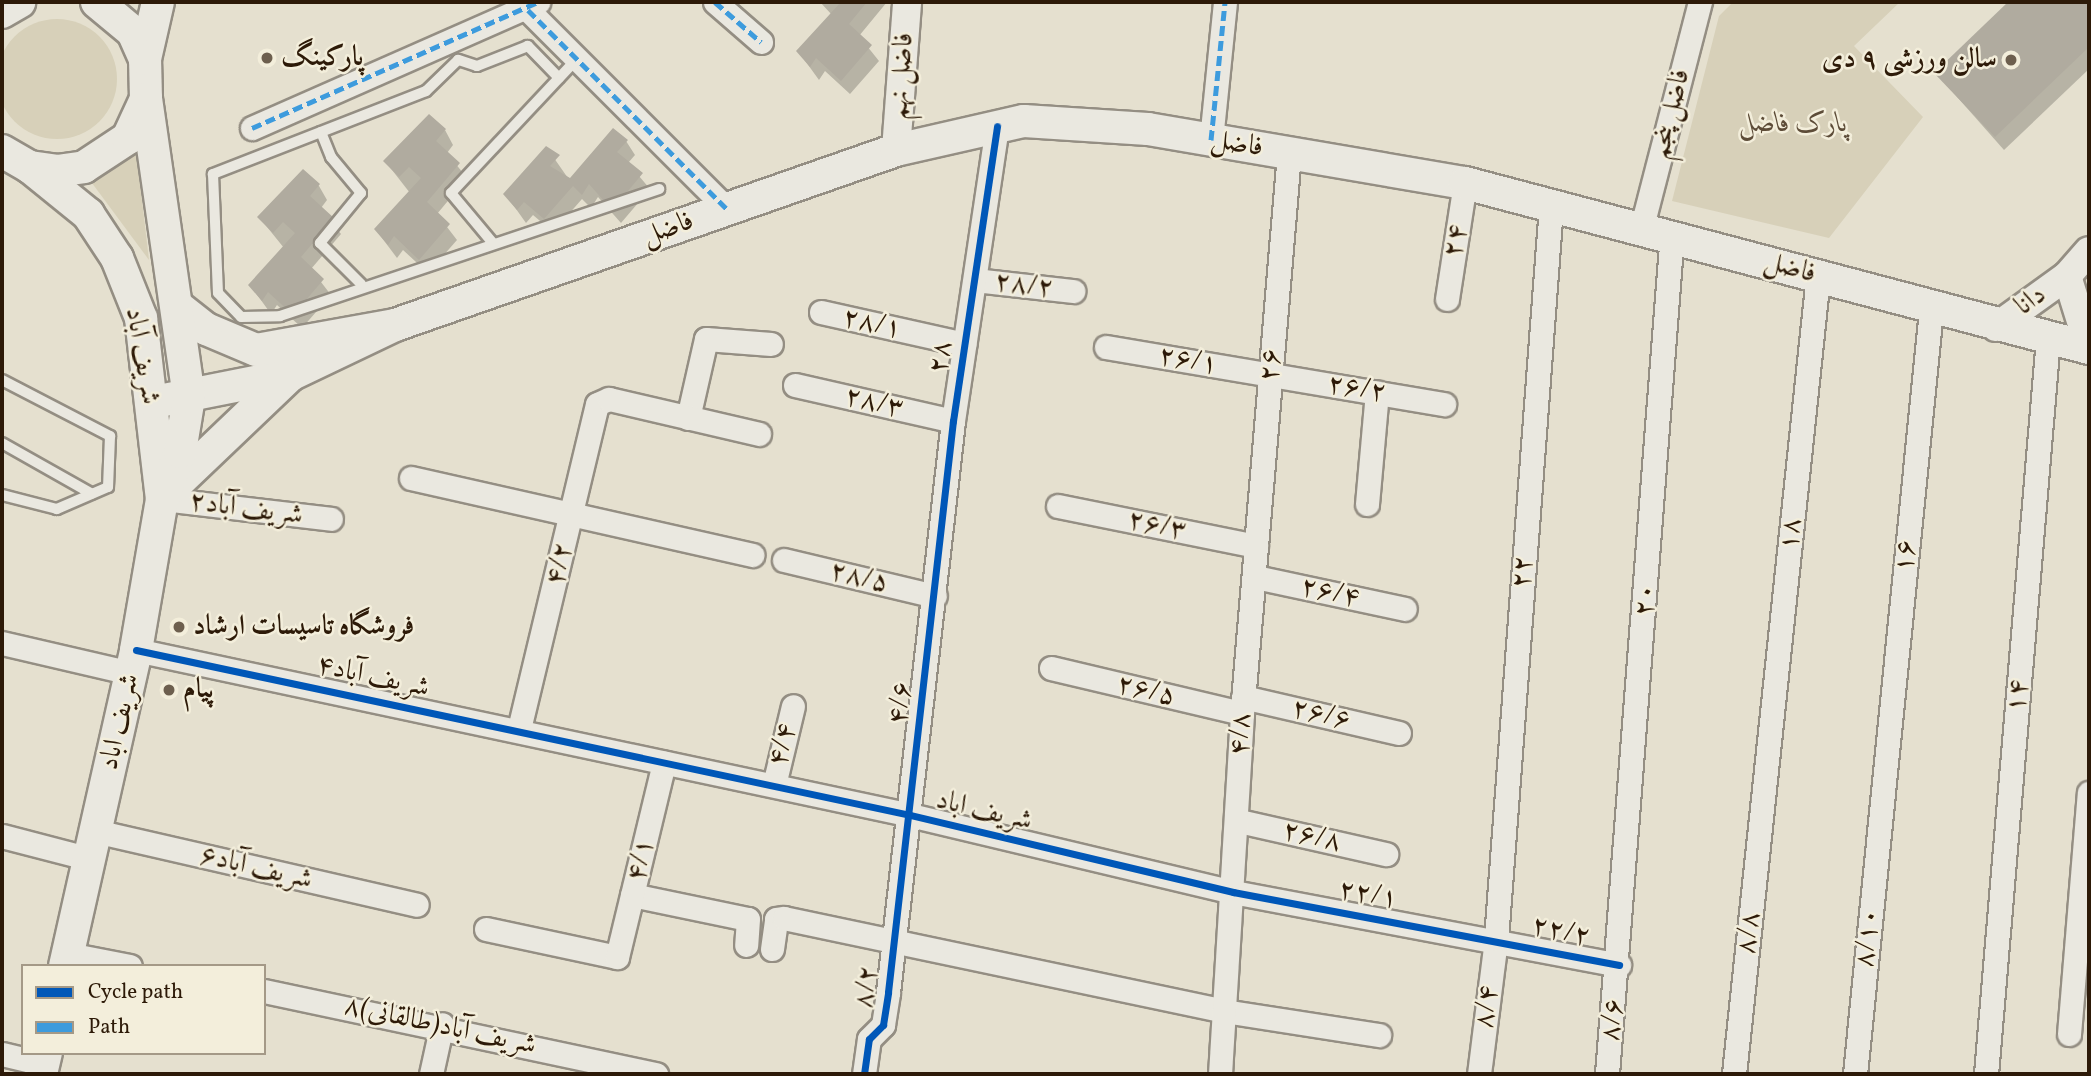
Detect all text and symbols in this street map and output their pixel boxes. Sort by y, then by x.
street label: فاضل نهم [882,31,922,121]
place label: پارکینگ [281,41,364,75]
place label: سالن ورزشی ۹ دی [1822,43,1997,77]
marker: پارکینگ [259,50,275,66]
marker: سالن ورزشی ۹ دی [2003,52,2019,68]
street label: فاضل پنجم [1644,66,1698,162]
park label: پارک فاضل [1738,107,1848,141]
street label: فاضل [1208,123,1266,165]
street label: فاضل [638,205,698,253]
street label: ۲۴ [1437,222,1475,260]
street label: فاضل [1760,245,1820,291]
street label: ۲۸/۲ [992,266,1056,306]
street label: دانا [2009,278,2053,324]
street label: ۲۸/۱ [839,301,905,347]
street label: شریف آباد [117,305,167,407]
street label: ۲۸ [922,338,960,376]
street label: ۲۶/۱ [1156,339,1220,383]
street label: ۲۶ [1253,347,1289,383]
street label: ۲۶/۲ [1325,368,1389,410]
street label: ۲۸/۳ [841,380,907,426]
street label: شریف آباد۲ [187,485,305,533]
street label: ۲۶/۳ [1125,504,1189,548]
street label: ۱۸ [1773,516,1809,552]
street label: ۱۶ [1888,538,1924,574]
street label: ۴/۲ [539,539,581,589]
street label: ۲۲ [1505,554,1541,590]
street label: ۲۸/۵ [826,555,892,601]
street label: ۲۶/۴ [1297,570,1363,616]
street label: ۲۰ [1628,582,1664,618]
place label: فروشگاه تاسیسات ارشاد [193,610,414,644]
marker: فروشگاه تاسیسات ارشاد [171,619,187,635]
street label: ۴شریف آباد [314,649,432,705]
street label: ۲۶/۵ [1113,668,1179,714]
street label: شریف اباد [93,670,147,774]
place label: پیام [183,673,215,707]
street label: ۱۴ [2000,678,2036,714]
street label: ۴/۶ [882,680,920,726]
marker: پیام [161,682,177,698]
street label: ۲۶/۶ [1288,692,1354,738]
street label: ۴/۸ [1223,712,1259,756]
street label: ۴/۴ [762,720,804,770]
street label: شریف اباد [932,784,1036,838]
street label: ۲۶/۸ [1279,814,1345,860]
street label: ۴/۱ [620,835,662,885]
street label: شریف آباد۶ [196,839,316,897]
street label: ۲۲/۱ [1336,873,1400,917]
street label: ۸/۱۰ [1848,907,1888,969]
street label: ۲۲/۲ [1528,909,1594,955]
street label: ۸/۸ [1730,910,1768,956]
street label: ۸/۲ [847,963,887,1011]
legend [21,964,266,1055]
text: Cycle path [88,978,183,1007]
street label: ۸/۴ [1468,984,1506,1030]
street label: ۸شریف آباد(طالقانی) [341,989,539,1063]
street label: ۸/۶ [1594,997,1632,1043]
text: Path [88,1013,130,1042]

